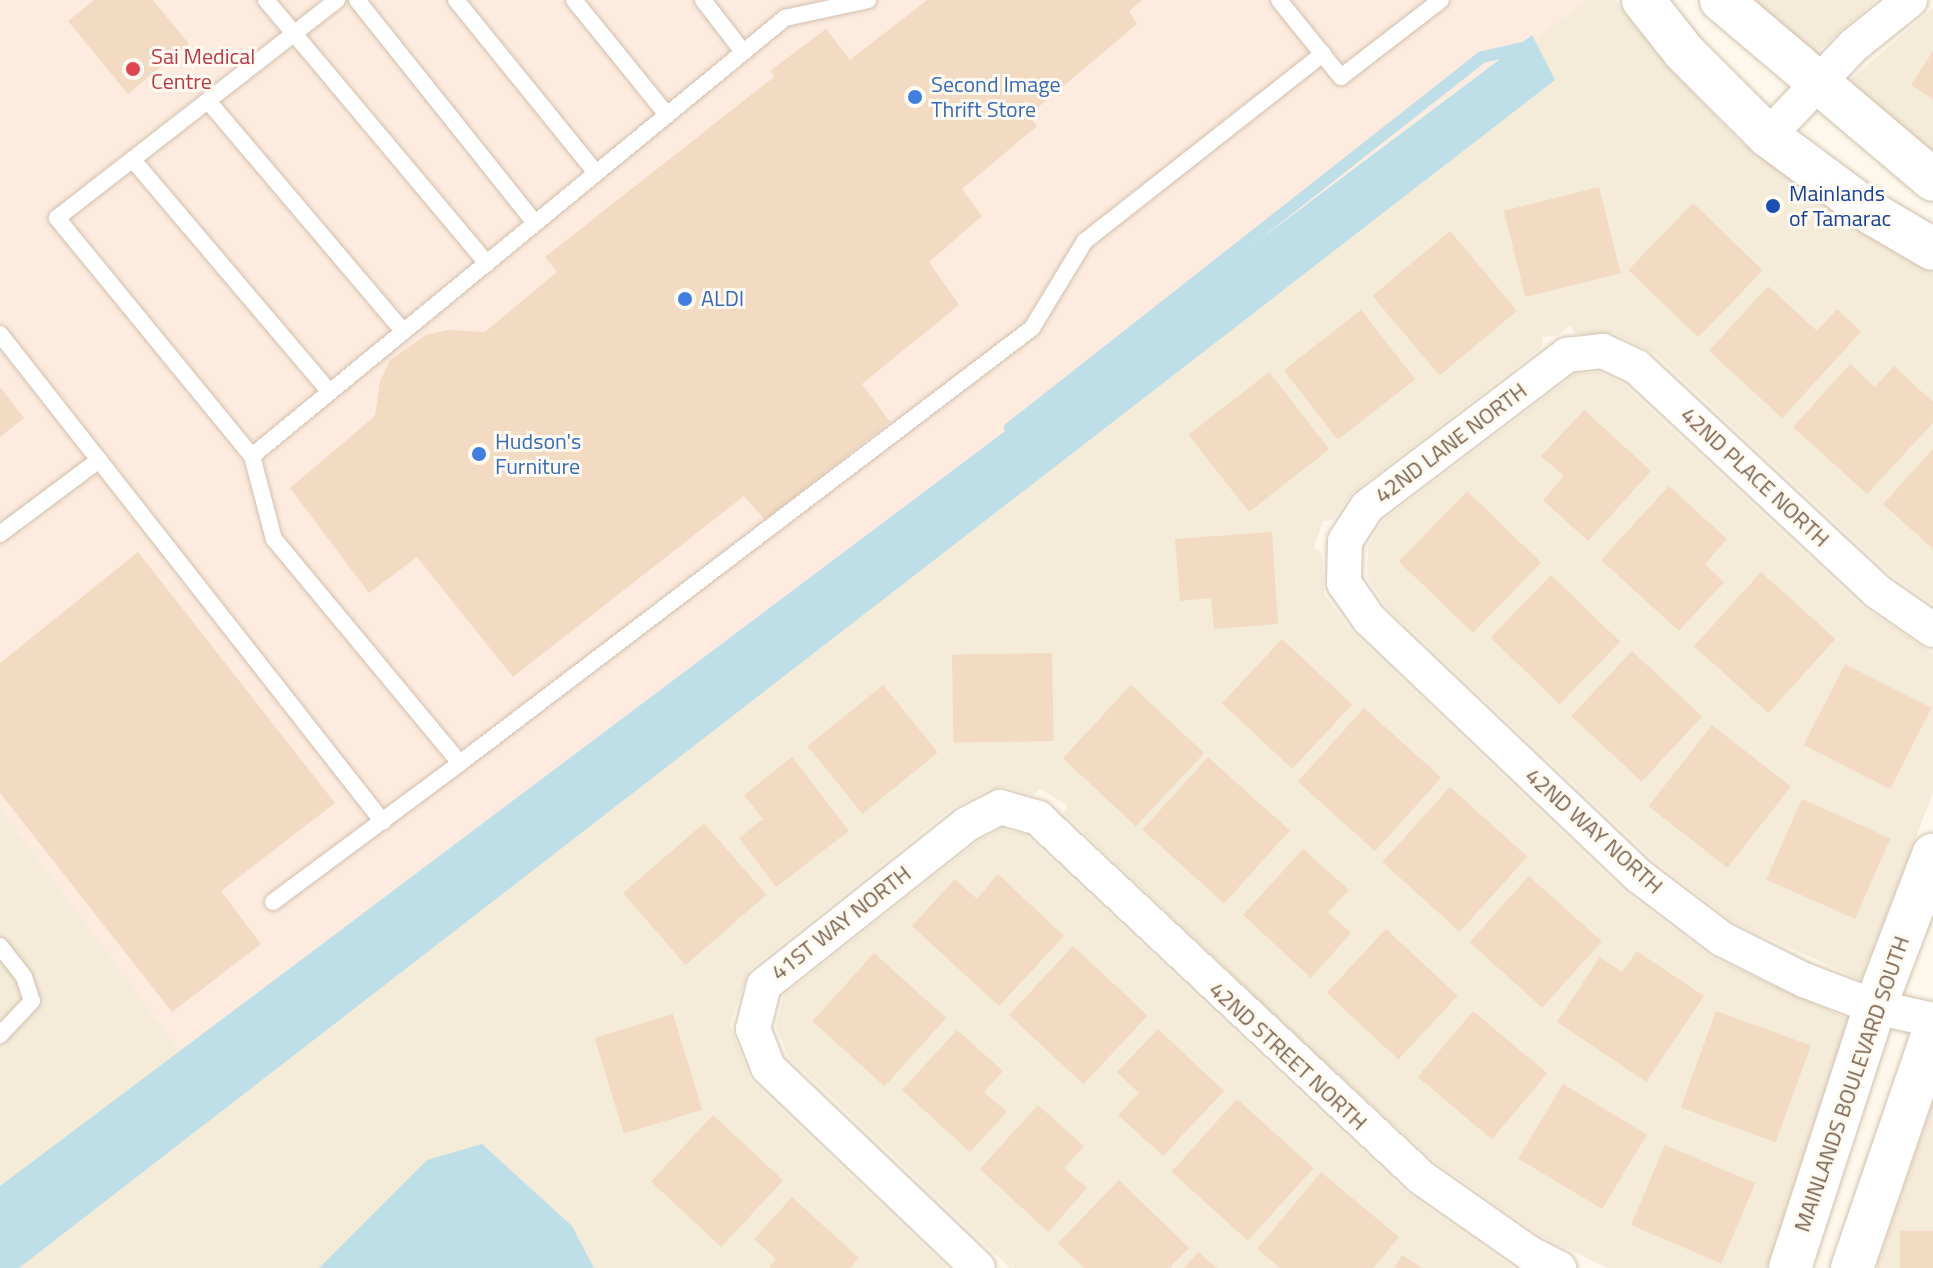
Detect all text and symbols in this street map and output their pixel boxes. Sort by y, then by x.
place label: Sai Medical Centre [151,43,255,94]
marker: Sai Medical Centre [122,58,144,80]
place label: Second Image Thrift Store [931,71,1061,122]
marker: Second Image Thrift Store [906,88,924,106]
place label: Mainlands of Tamarac [1789,180,1891,232]
marker: Mainlands of Tamarac [1764,197,1782,215]
place label: ALDI [701,286,744,312]
marker: ALDI [676,290,694,308]
street label: 42ND LANE NORTH [1370,377,1532,509]
street label: 42ND PLACE NORTH [1675,402,1835,552]
place label: Hudson's Furniture [495,428,581,480]
marker: Hudson's Furniture [470,445,488,463]
street label: 42ND WAY NORTH [1520,762,1668,900]
street label: 41ST WAY NORTH [766,860,916,986]
street label: MAINLANDS BOULEVARD SOUTH [1789,933,1915,1235]
street label: 42ND STREET NORTH [1204,976,1372,1136]

